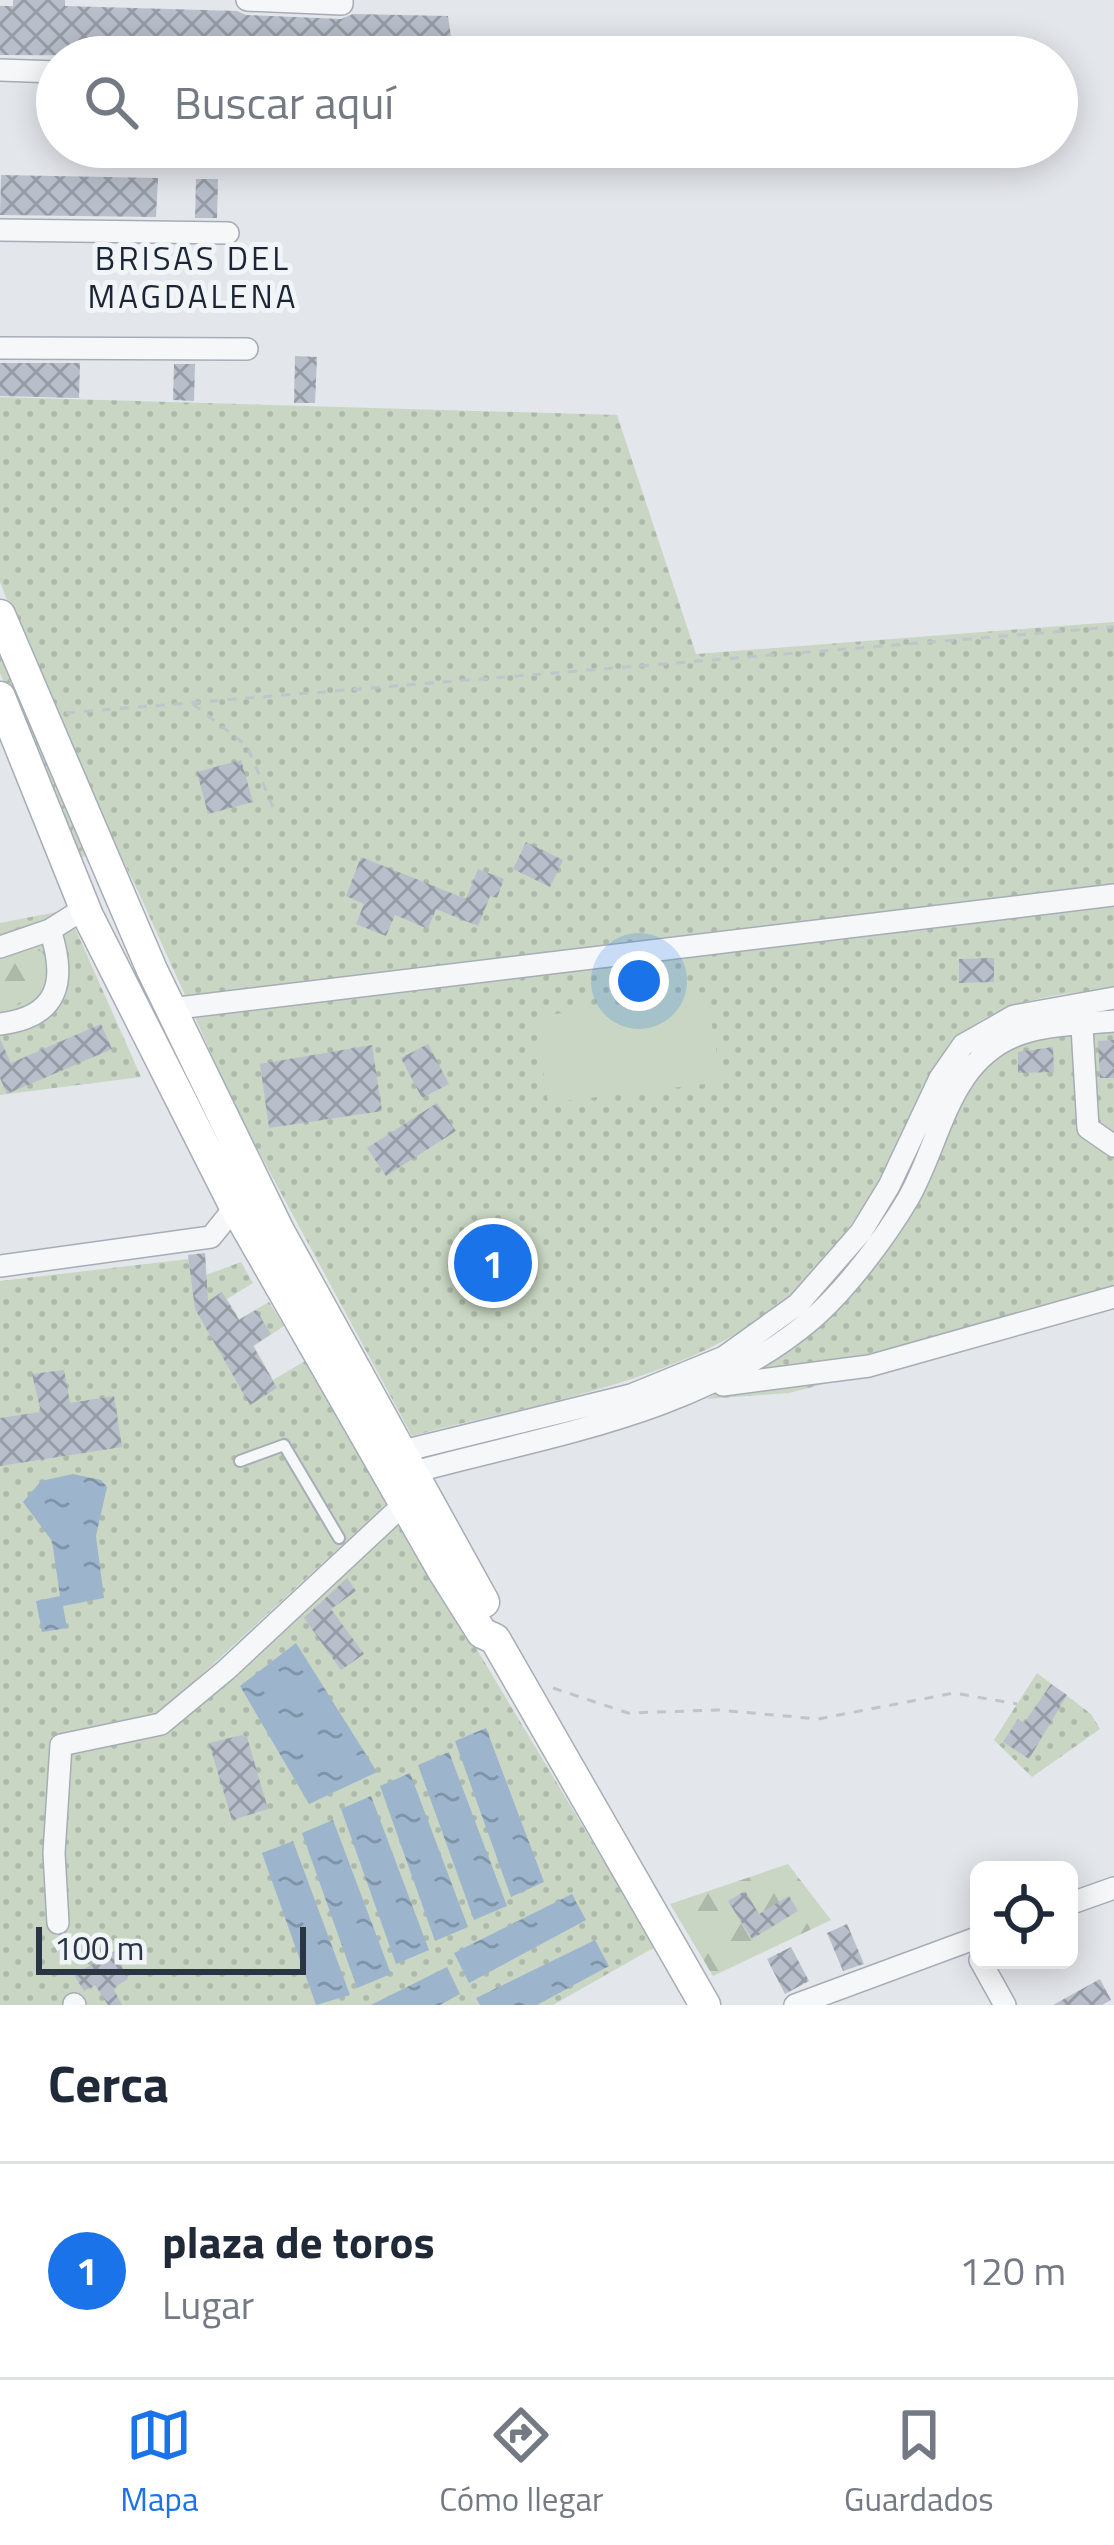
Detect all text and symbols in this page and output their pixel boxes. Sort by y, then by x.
search box [36,36,1078,168]
text: Buscar aquí [174,68,394,136]
icon: search [78,69,144,135]
district label: BRISAS DEL MAGDALENA [88,233,298,321]
your location [609,951,669,1011]
pin: 1 [454,1218,532,1308]
map controls [970,1861,1078,1969]
button: locate [970,1861,1078,1969]
scale bar [36,1921,306,1974]
text: 100 m [54,1923,144,1973]
text: Cerca [48,2044,169,2122]
text: plaza de toros [162,2207,435,2275]
text: 1 [76,2241,98,2300]
text: 120 m [959,2241,1066,2300]
text: Lugar [162,2275,254,2334]
tab: Mapa [120,2402,199,2524]
tab: Cómo llegar [439,2402,603,2524]
tab: Guardados [844,2402,994,2524]

